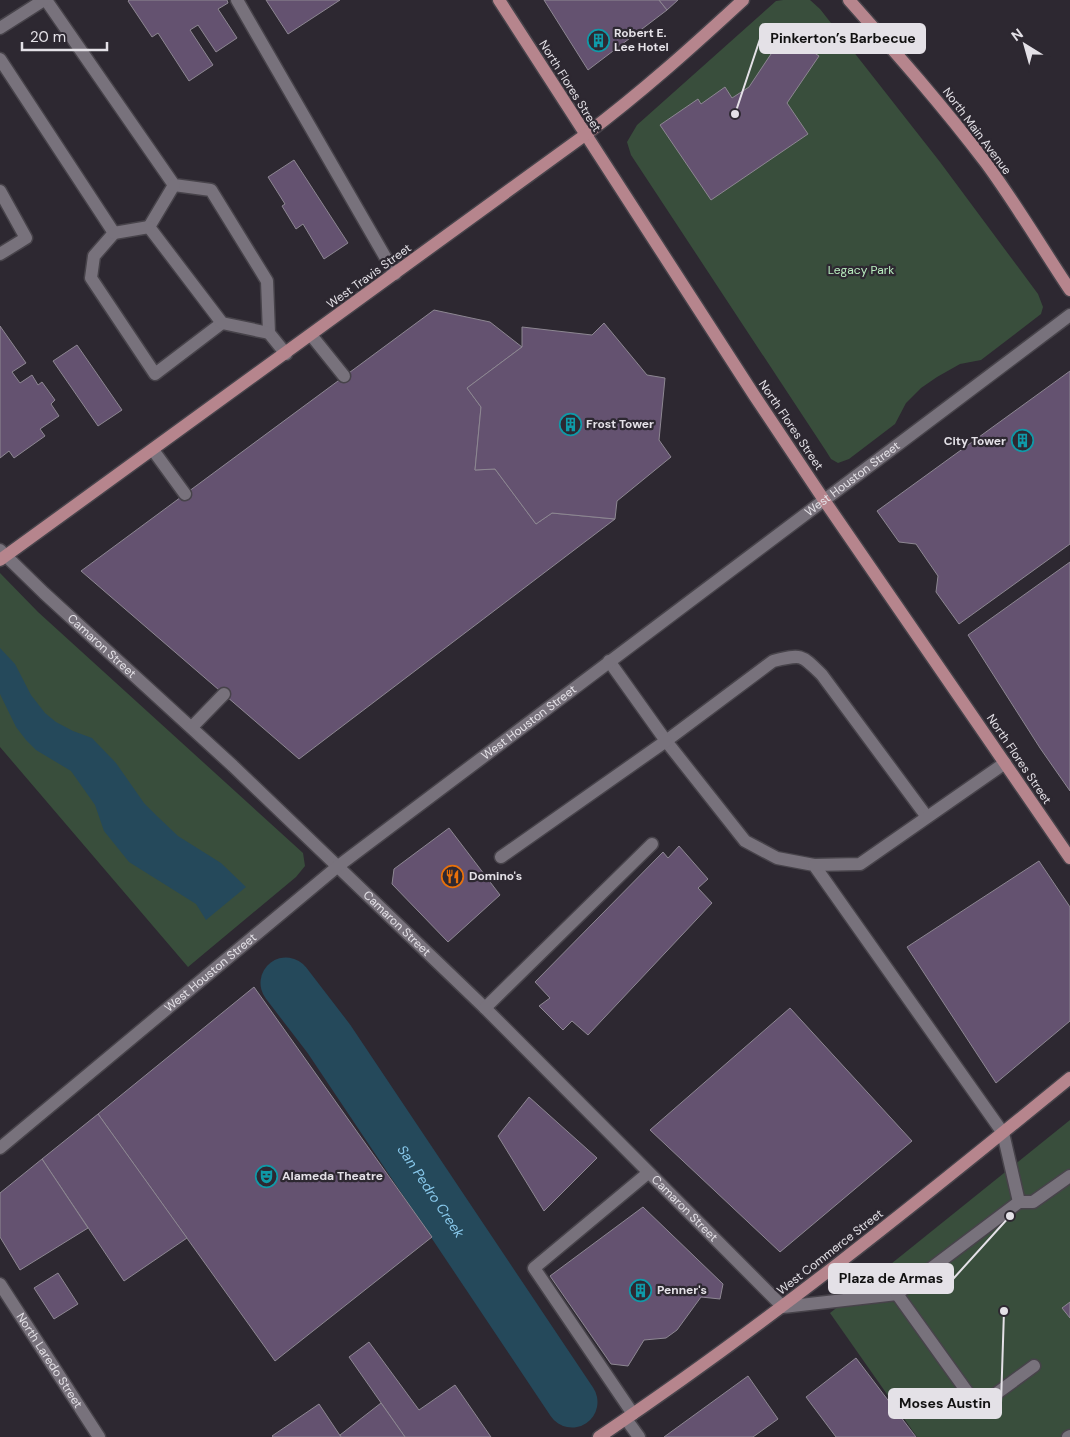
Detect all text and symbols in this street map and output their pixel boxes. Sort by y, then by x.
scale bar [22,20,108,52]
north arrow [1000,20,1050,70]
callout: Pinkerton’s Barbecue [760,24,925,53]
text: N [1008,24,1027,45]
place label: Robert E. Lee Hotel [614,25,669,55]
text: 20 m [30,27,66,47]
building icon: Robert E. Lee Hotel [586,28,610,52]
text: Pinkerton’s Barbecue [770,29,916,47]
street label: North Flores Street [535,37,605,135]
street label: North Main Avenue [939,84,1015,178]
street label: West Travis Street [324,240,415,312]
park label: Legacy Park [828,262,894,278]
street label: North Flores Street [755,377,827,473]
building icon: Frost Tower [558,412,582,436]
place label: Frost Tower [586,416,654,432]
building icon: City Tower [1010,429,1034,453]
place label: City Tower [944,433,1006,449]
street label: West Houston Street [802,438,904,520]
street label: Camaron Street [64,610,140,682]
street label: West Houston Street [478,681,580,764]
street label: North Flores Street [983,711,1055,807]
restaurant icon: Domino's [441,864,465,888]
place label: Domino's [469,868,522,884]
street label: Camaron Street [360,887,434,960]
street label: West Houston Street [161,929,260,1016]
water label: San Pedro Creek [394,1142,469,1242]
theatre icon: Alameda Theatre [254,1164,278,1188]
place label: Alameda Theatre [282,1168,383,1184]
street label: Camaron Street [648,1172,722,1245]
street label: West Commerce Street [774,1205,887,1298]
callout: Plaza de Armas [829,1264,953,1293]
text: Plaza de Armas [839,1269,943,1287]
building icon: Penner's [629,1278,653,1302]
place label: Penner's [657,1282,707,1298]
street label: North Laredo Street [13,1310,86,1411]
callout: Moses Austin [889,1389,1001,1418]
text: Moses Austin [899,1394,991,1412]

